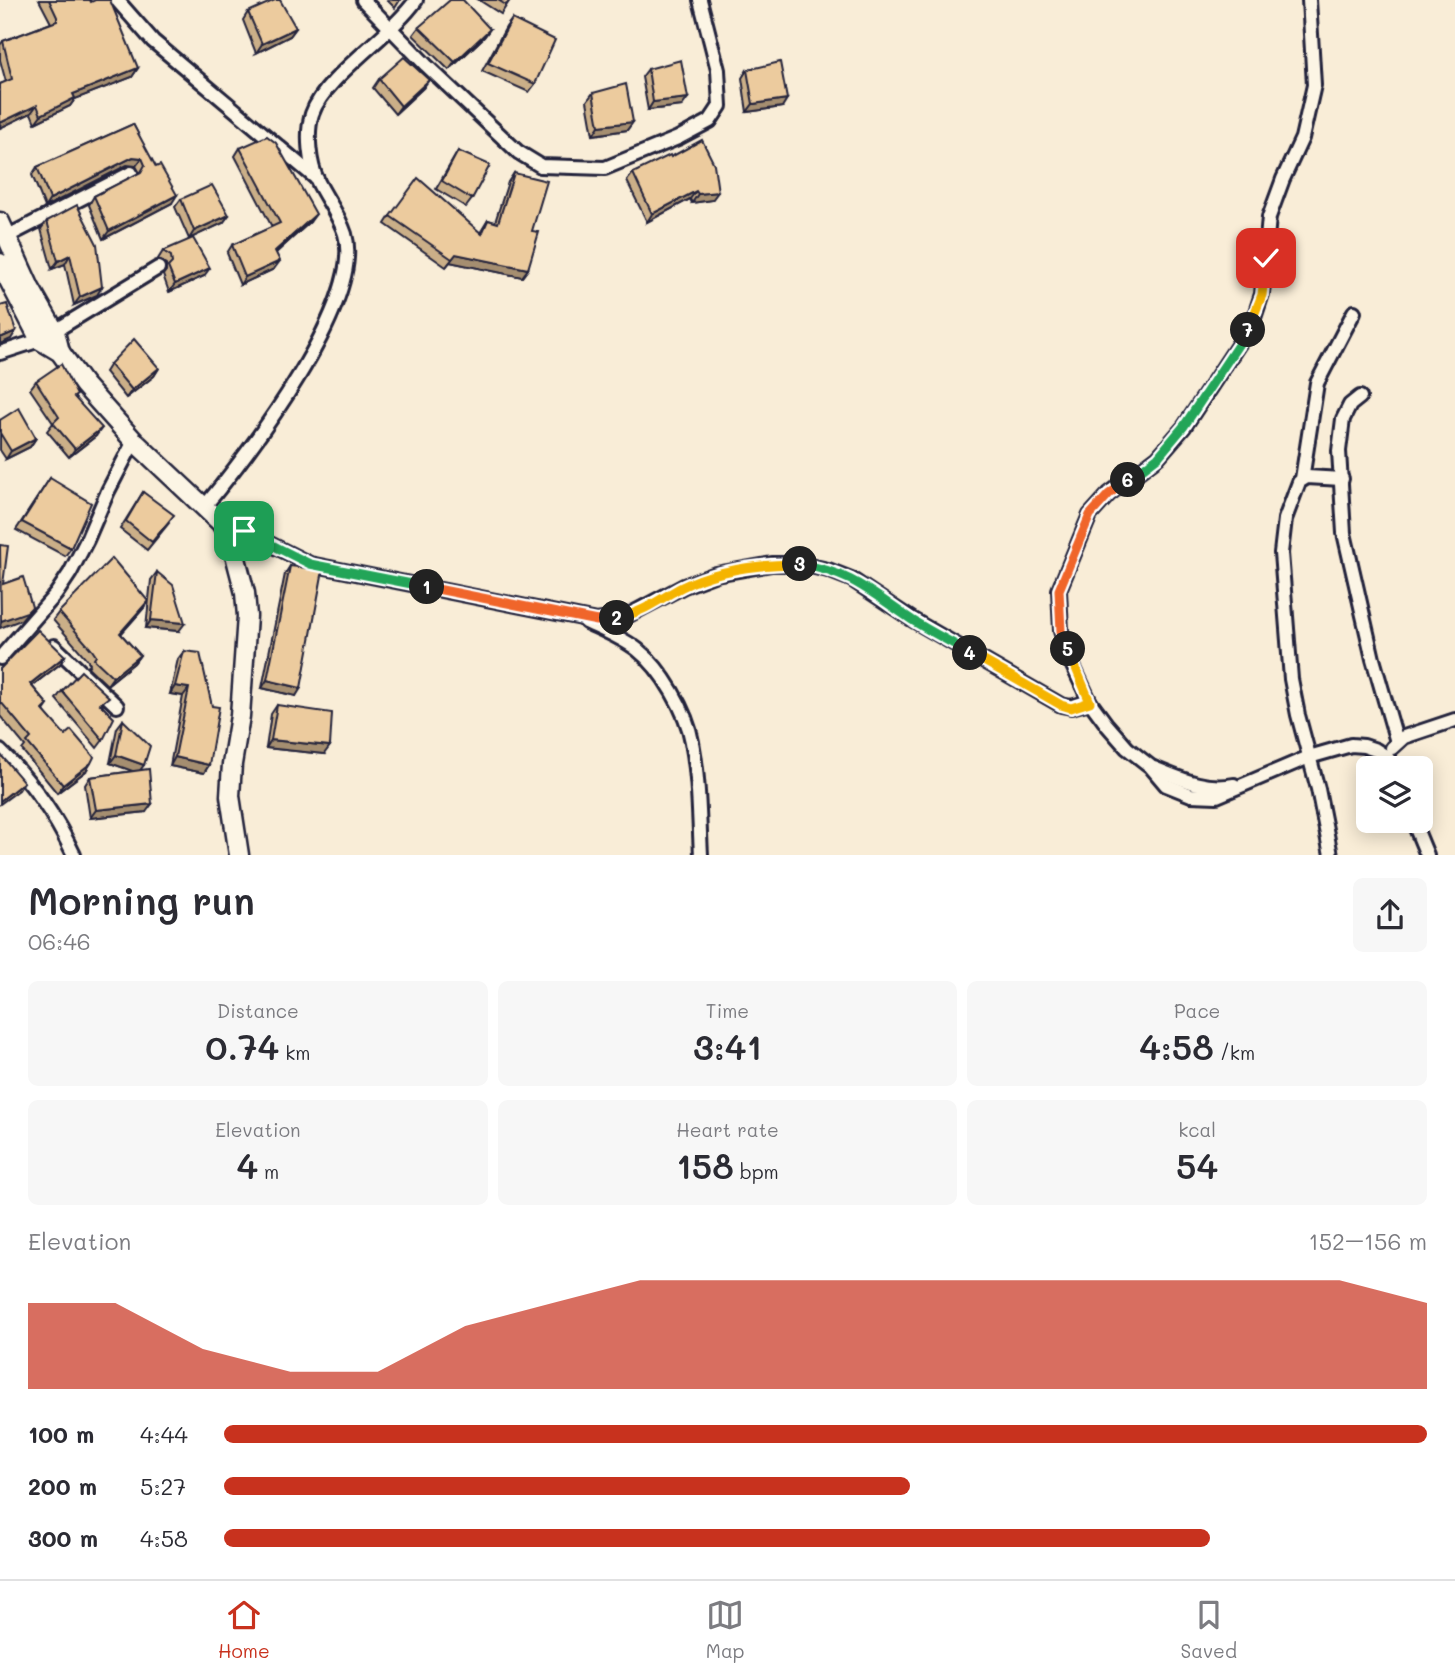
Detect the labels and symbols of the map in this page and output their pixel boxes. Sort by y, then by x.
pin [1236,228,1296,288]
pin: 7 [1230,312,1266,348]
pin: 6 [1110,462,1146,498]
pin [214,501,274,561]
pin: 3 [782,546,818,582]
pin: 1 [410,570,444,604]
pin: 2 [600,600,634,636]
pin: 5 [1050,632,1086,666]
pin: 4 [953,636,988,670]

